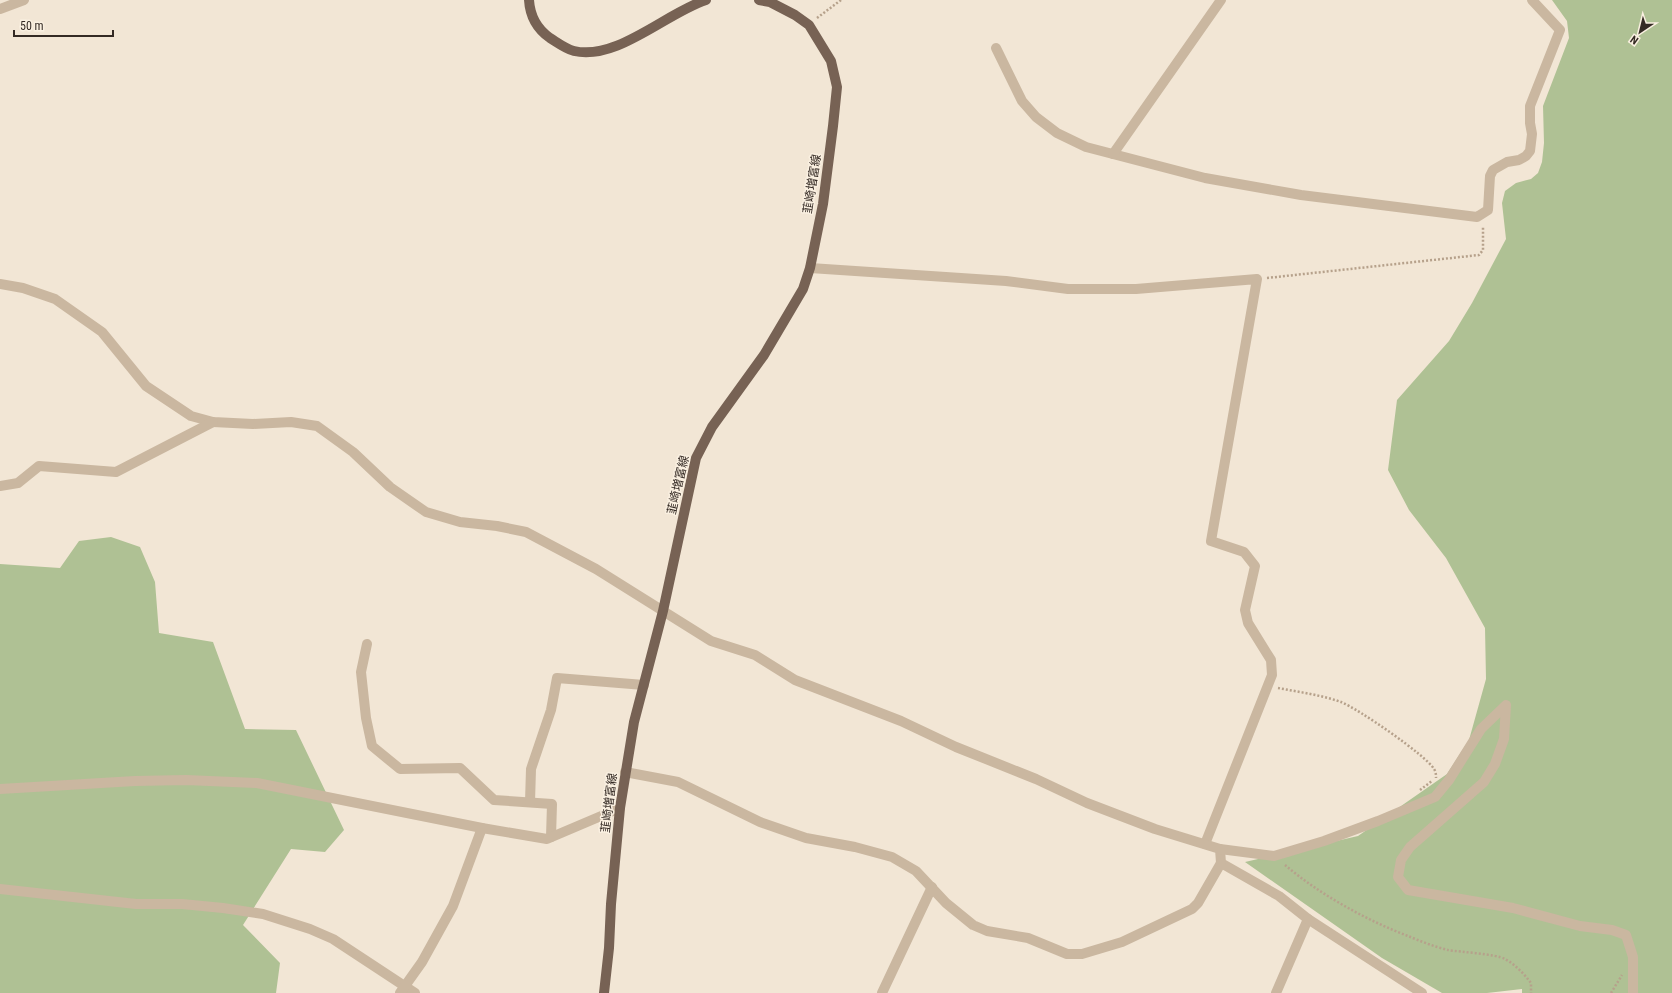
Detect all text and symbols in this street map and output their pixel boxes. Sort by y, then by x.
scale bar [14,12,113,38]
north arrow [1620,12,1660,52]
text: 50 m [20,19,44,33]
text: N [1628,32,1641,47]
street label: 韮崎増富線 [800,153,824,215]
street label: 韮崎増富線 [664,454,692,516]
street label: 韮崎増富線 [598,772,620,834]

